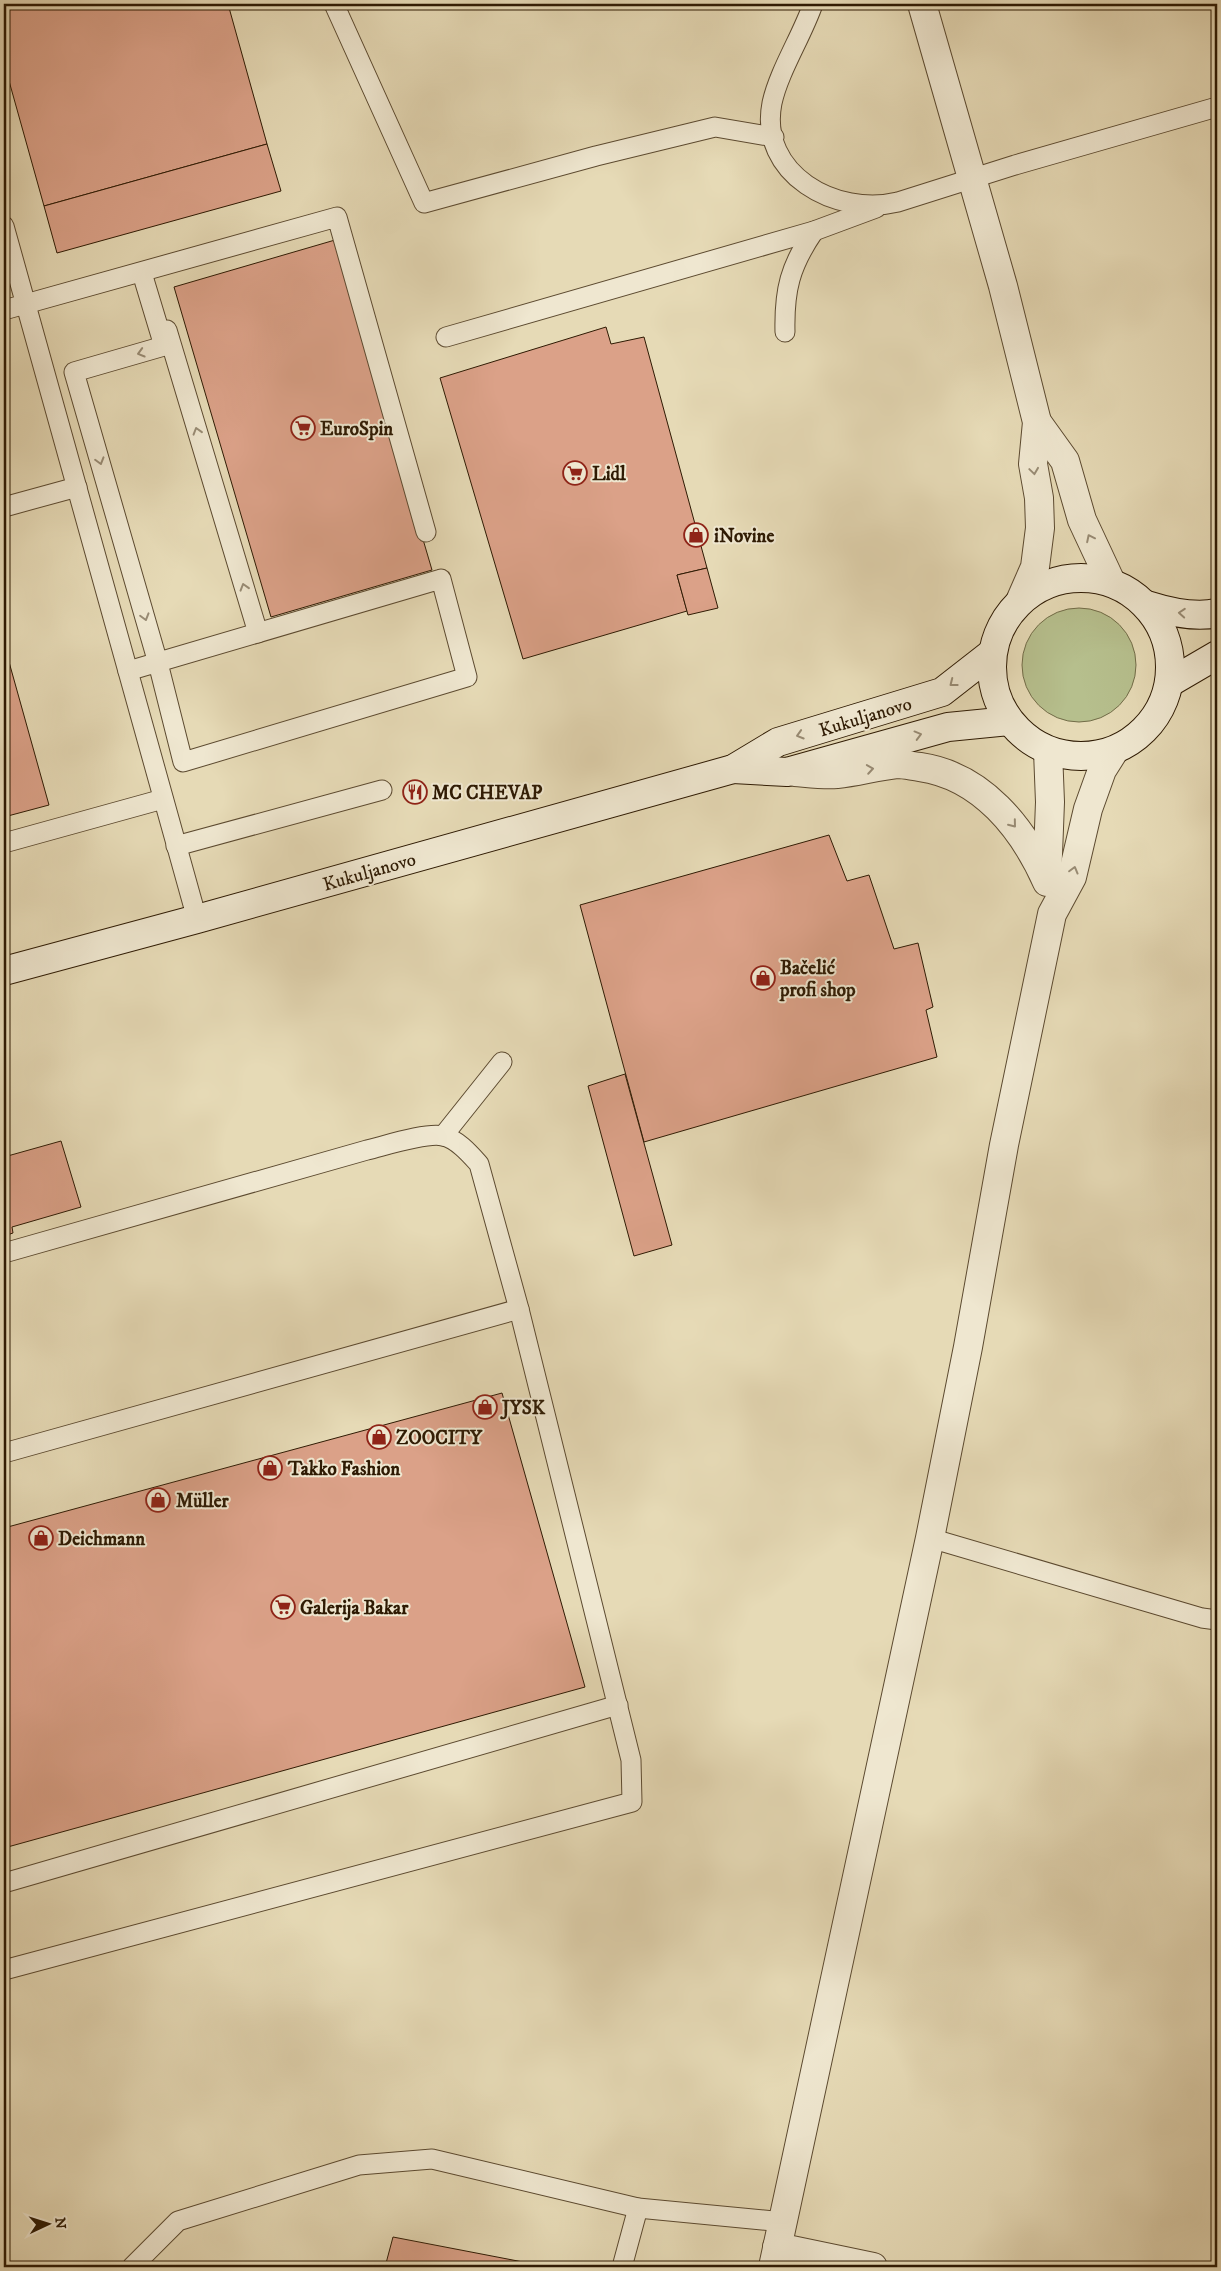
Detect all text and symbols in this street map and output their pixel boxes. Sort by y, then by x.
one-way arrow [137,347,145,357]
supermarket icon: EuroSpin [290,415,316,441]
place label: EuroSpin [320,418,394,441]
one-way arrow [193,427,203,435]
one-way arrow [94,457,104,465]
supermarket icon: Lidl [562,460,588,486]
place label: Lidl [592,463,626,486]
one-way arrow [1029,466,1039,475]
shop icon: iNovine [683,522,709,548]
place label: iNovine [714,525,774,548]
one-way arrow [1086,534,1097,543]
one-way arrow [239,583,249,591]
one-way arrow [1177,608,1185,619]
one-way arrow [140,613,150,621]
one-way arrow [950,678,959,686]
street label: Kukuljanovo [816,692,915,742]
one-way arrow [797,730,805,740]
one-way arrow [913,731,922,741]
one-way arrow [866,764,874,774]
restaurant icon: MC CHEVAP [402,779,428,805]
place label: MC CHEVAP [432,782,542,805]
one-way arrow [1007,818,1015,827]
street label: Kukuljanovo [320,848,419,897]
one-way arrow [1068,867,1078,875]
place label: Bačelić profi shop [779,957,856,1002]
shop icon: Bačelić profi shop [750,965,776,991]
shop icon: JYSK [472,1394,498,1420]
place label: JYSK [500,1397,546,1420]
shop icon: ZOOCITY [366,1424,392,1450]
place label: ZOOCITY [396,1427,483,1450]
shop icon: Takko Fashion [257,1455,283,1481]
place label: Takko Fashion [287,1458,401,1481]
shop icon: Müller [145,1487,171,1513]
place label: Müller [176,1490,230,1513]
shop icon: Deichmann [28,1525,54,1551]
place label: Deichmann [58,1528,146,1551]
supermarket icon: Galerija Bakar [270,1594,296,1620]
place label: Galerija Bakar [300,1597,409,1621]
north arrow [22,2198,72,2248]
text: N [51,2217,69,2230]

